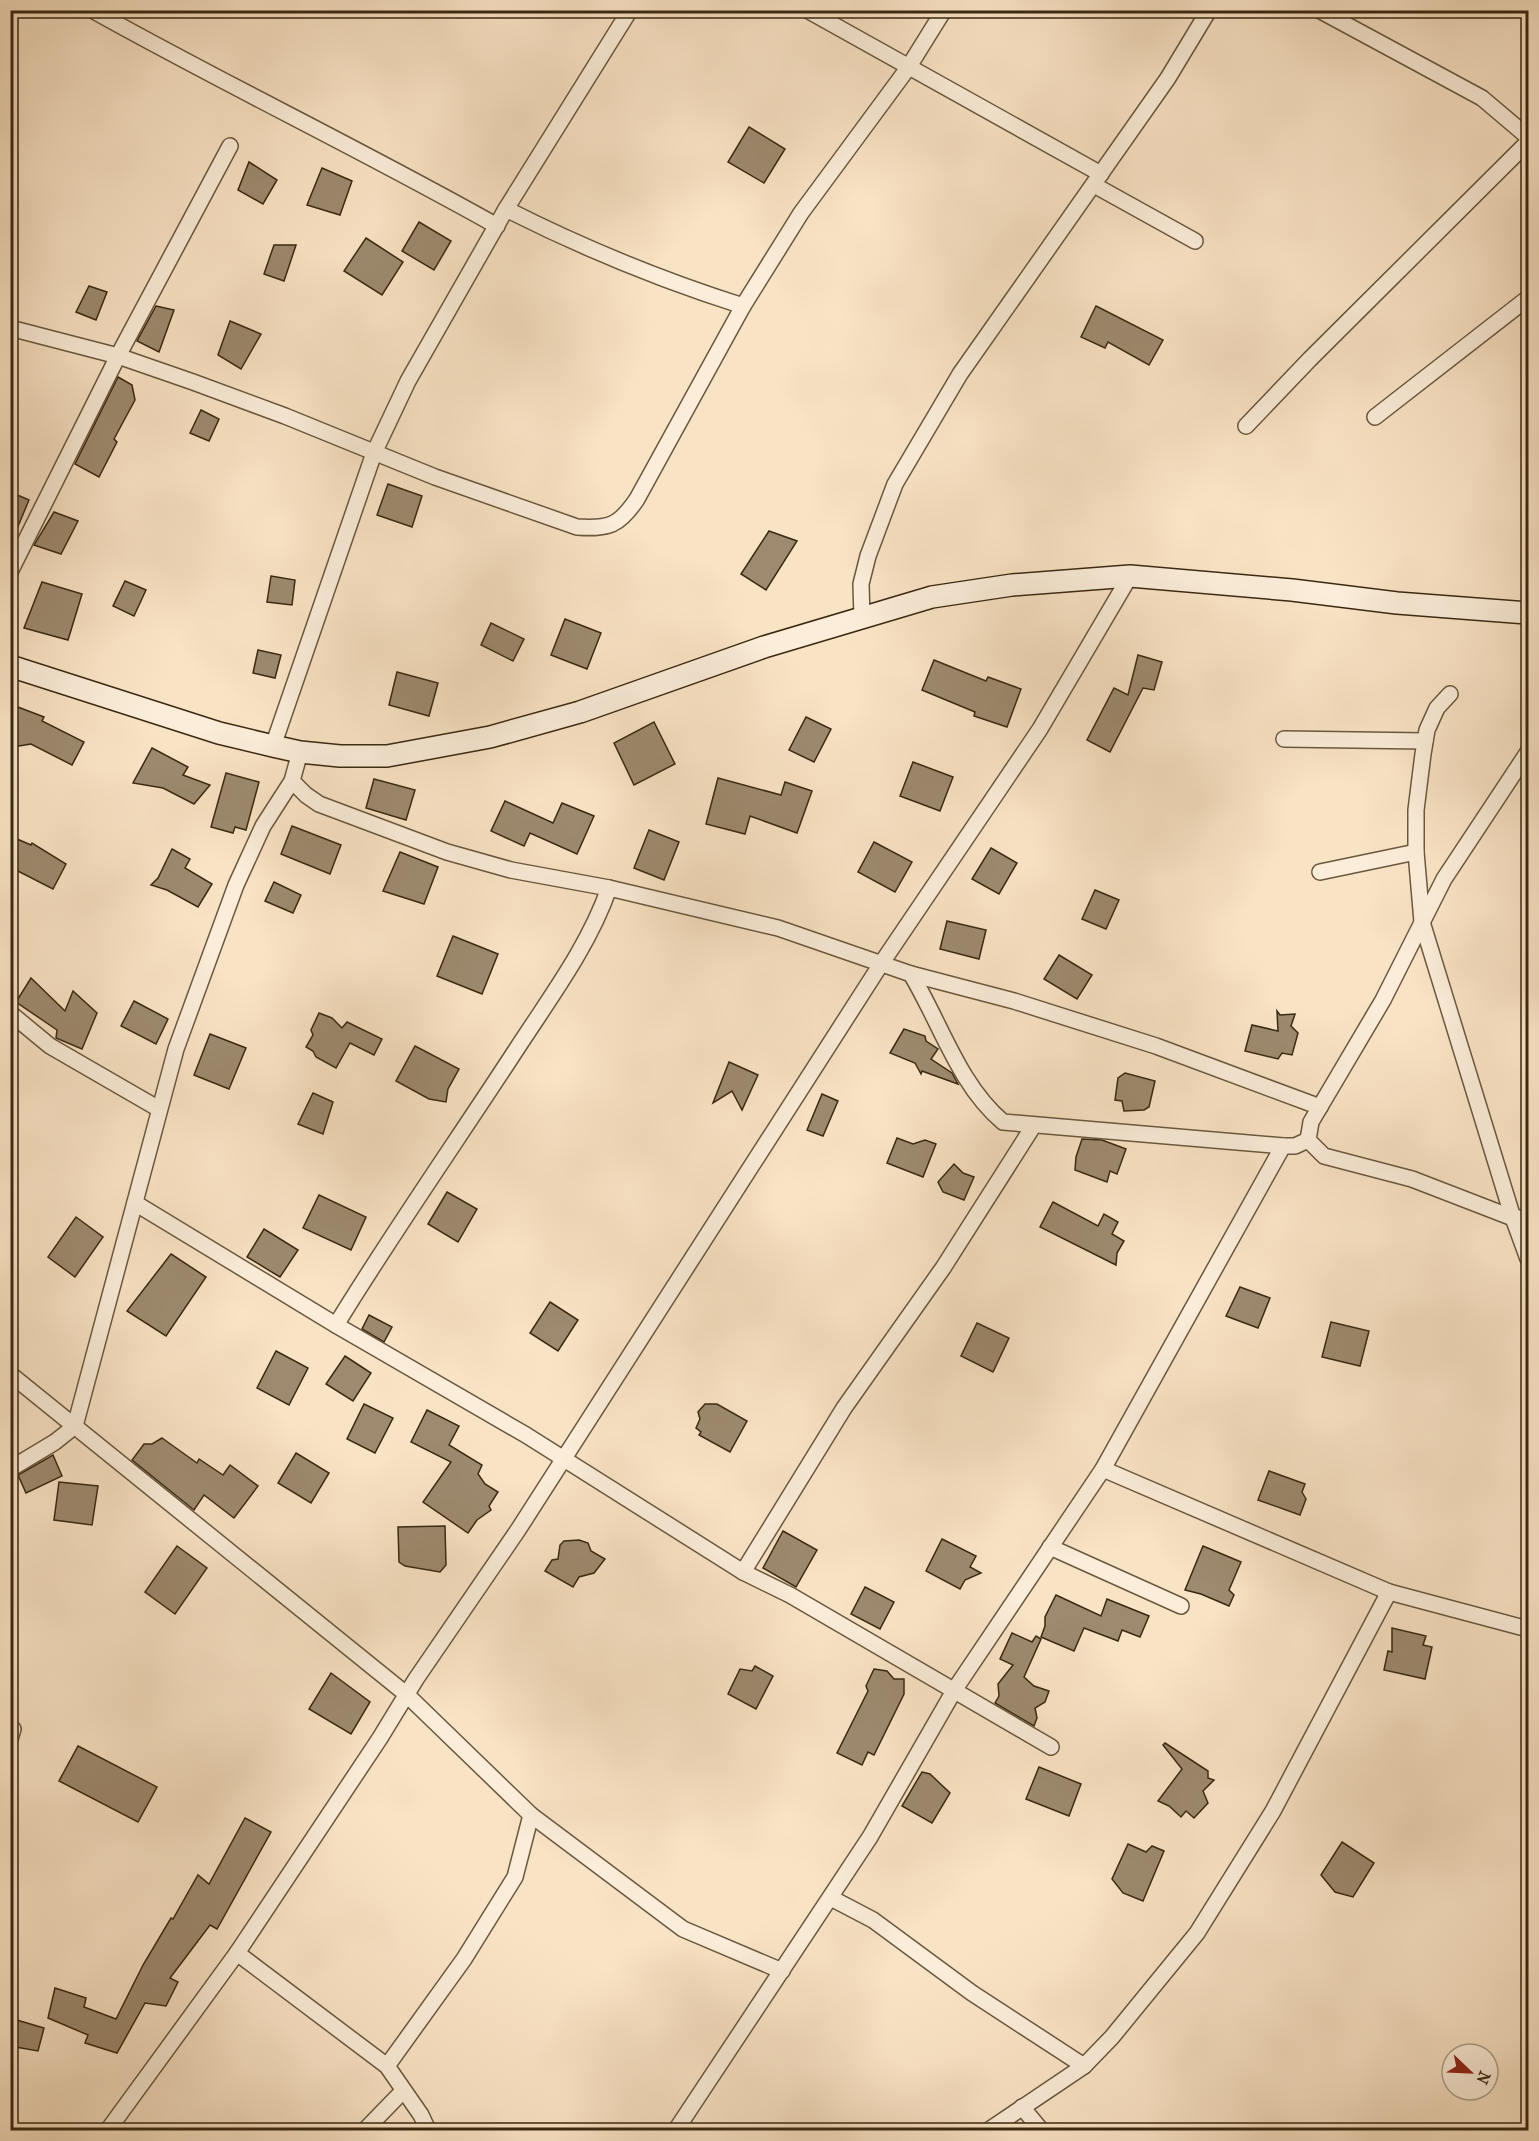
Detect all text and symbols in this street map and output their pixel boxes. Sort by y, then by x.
north arrow [1440,2042,1500,2102]
text: N [1472,2068,1494,2088]

